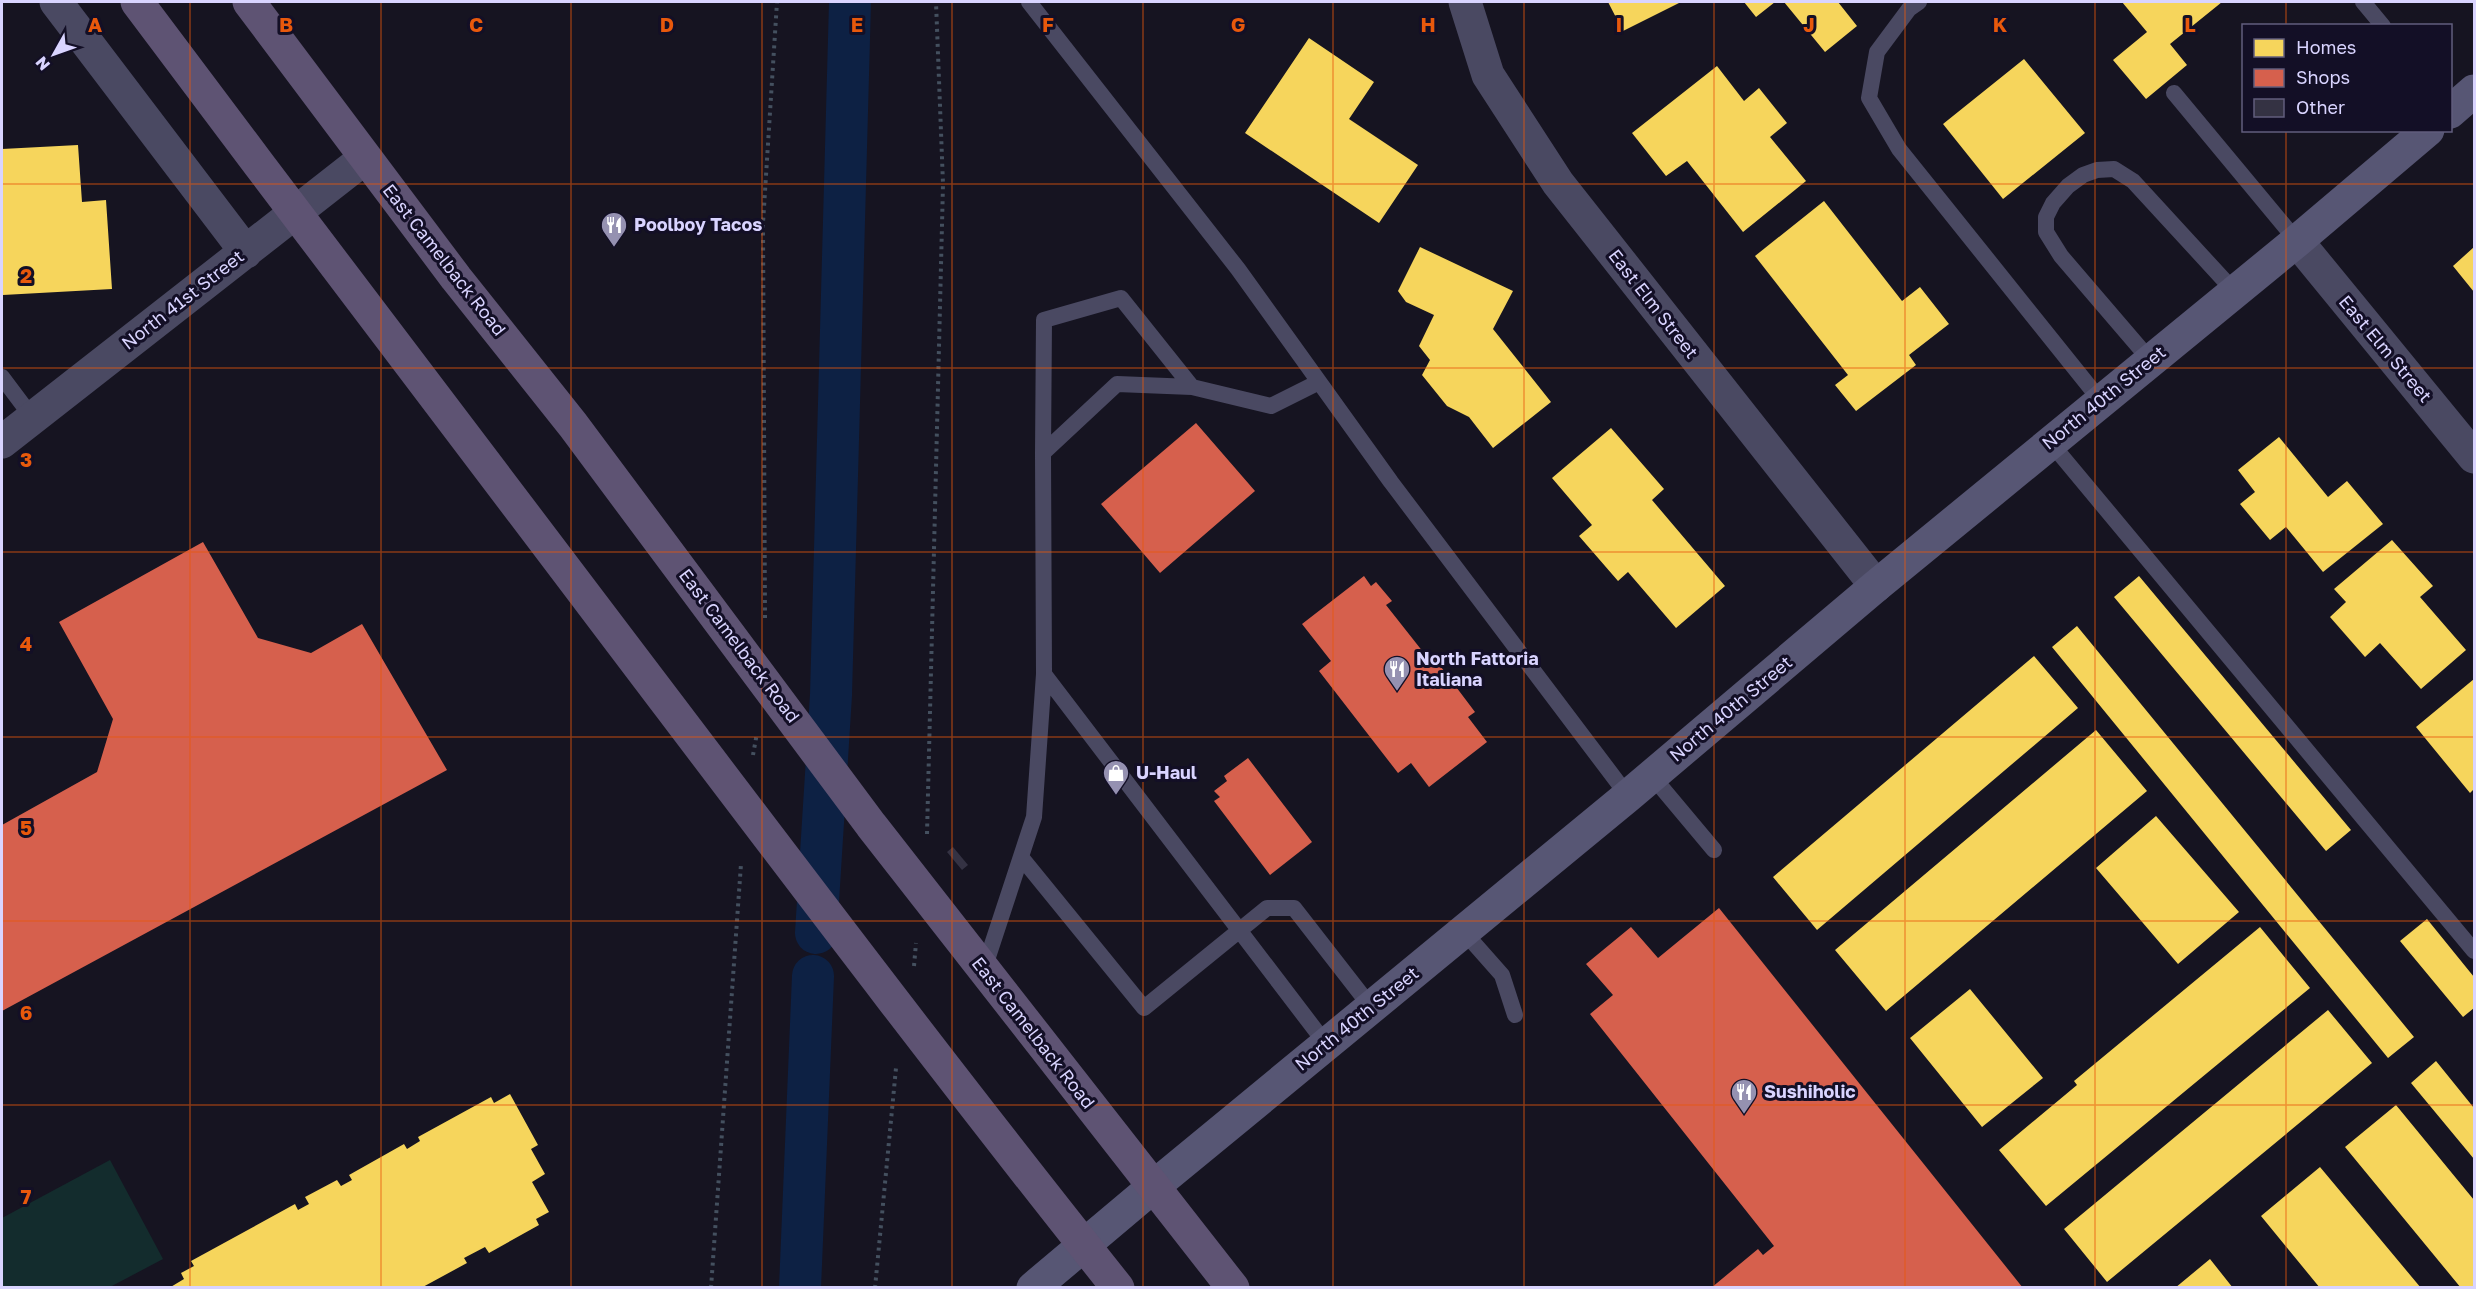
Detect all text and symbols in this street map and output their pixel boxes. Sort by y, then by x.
text: A [88,12,102,36]
text: B [279,12,293,36]
text: C [469,12,483,36]
text: D [660,12,674,36]
text: E [851,12,863,36]
text: F [1042,12,1054,36]
text: G [1231,12,1245,36]
text: H [1420,12,1436,36]
text: I [1616,12,1622,36]
text: J [1803,12,1815,36]
text: K [1993,12,2008,36]
text: L [2184,12,2196,36]
north arrow [24,24,84,84]
legend [2242,24,2452,132]
text: Homes [2296,36,2356,58]
text: N [31,53,54,75]
text: Shops [2296,66,2350,88]
text: Other [2296,96,2345,118]
street label: East Camelback Road [379,179,511,340]
restaurant icon: Poolboy Tacos [599,210,629,248]
place label: Poolboy Tacos [634,213,762,235]
street label: East Elm Street [1604,244,1703,362]
street label: North 41st Street [117,245,248,354]
text: 2 [20,263,32,287]
street label: East Elm Street [2335,290,2437,406]
street label: North 40th Street [2037,341,2170,454]
text: 3 [20,447,32,471]
street label: East Camelback Road [675,564,805,727]
text: 4 [20,631,32,655]
place label: North Fattoria Italiana [1416,647,1539,690]
street label: North 40th Street [1665,651,1796,766]
restaurant icon: North Fattoria Italiana [1382,654,1412,692]
shop icon: U-Haul [1101,758,1131,796]
place label: U-Haul [1136,761,1197,783]
text: 5 [20,815,32,839]
street label: East Camelback Road [968,952,1100,1113]
street label: North 40th Street [1290,962,1423,1075]
text: 6 [20,1000,32,1024]
restaurant icon: Sushiholic [1729,1077,1759,1115]
place label: Sushiholic [1764,1080,1856,1102]
text: 7 [21,1184,32,1208]

